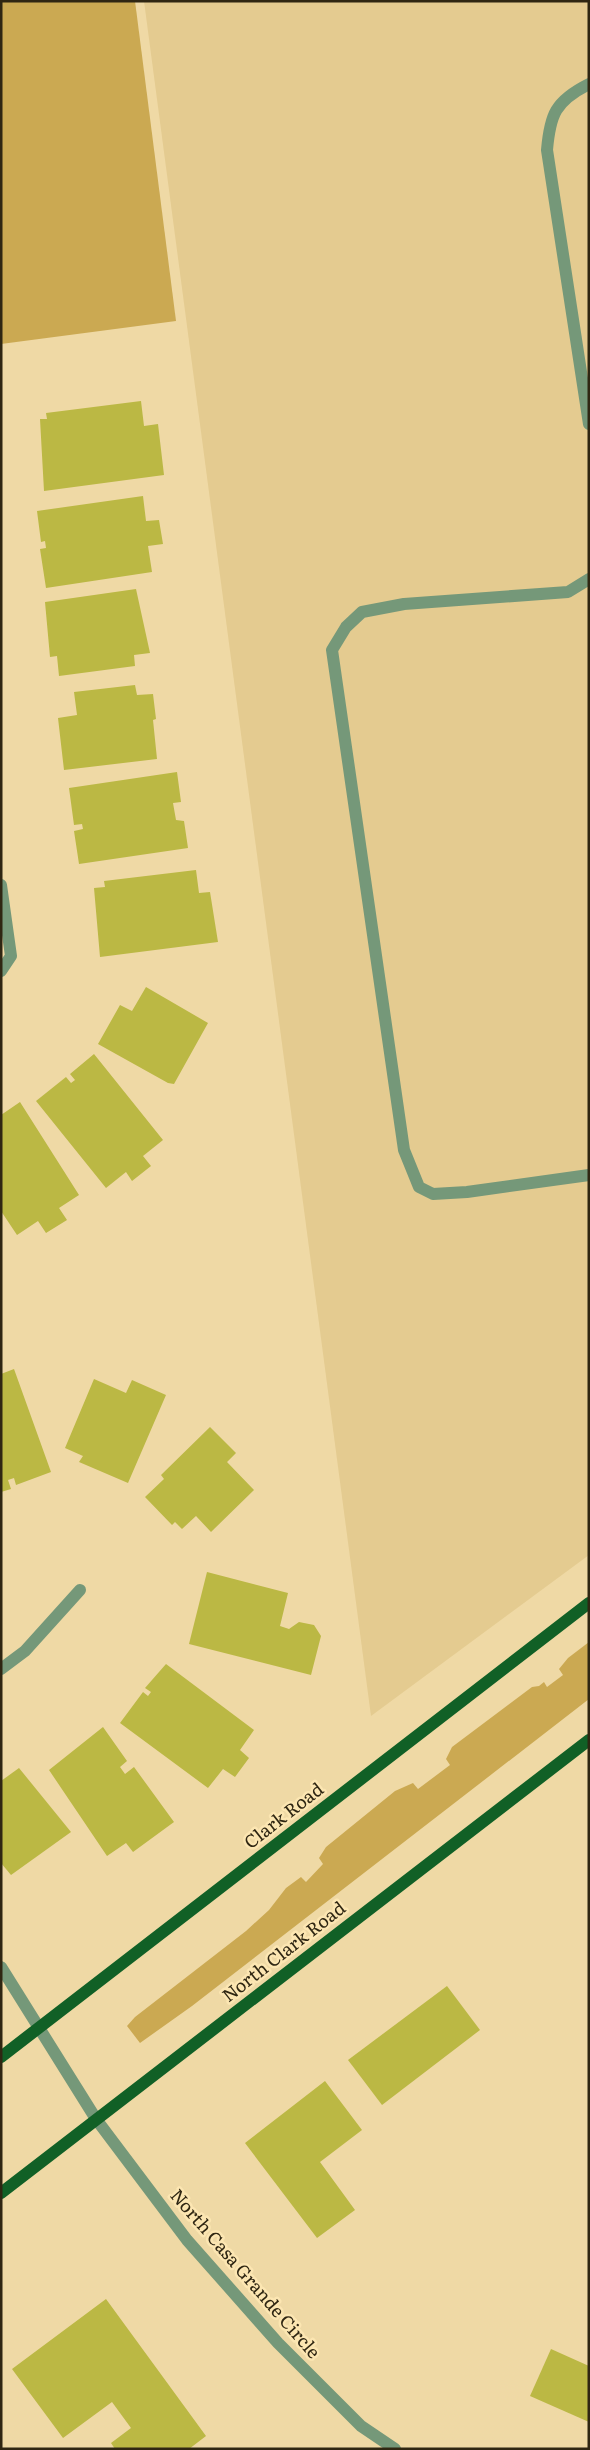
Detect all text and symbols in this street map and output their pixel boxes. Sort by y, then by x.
street label: Clark Road [238,1775,329,1854]
street label: North Clark Road [216,1894,351,2008]
street label: North Casa Grande Circle [165,2182,328,2364]

